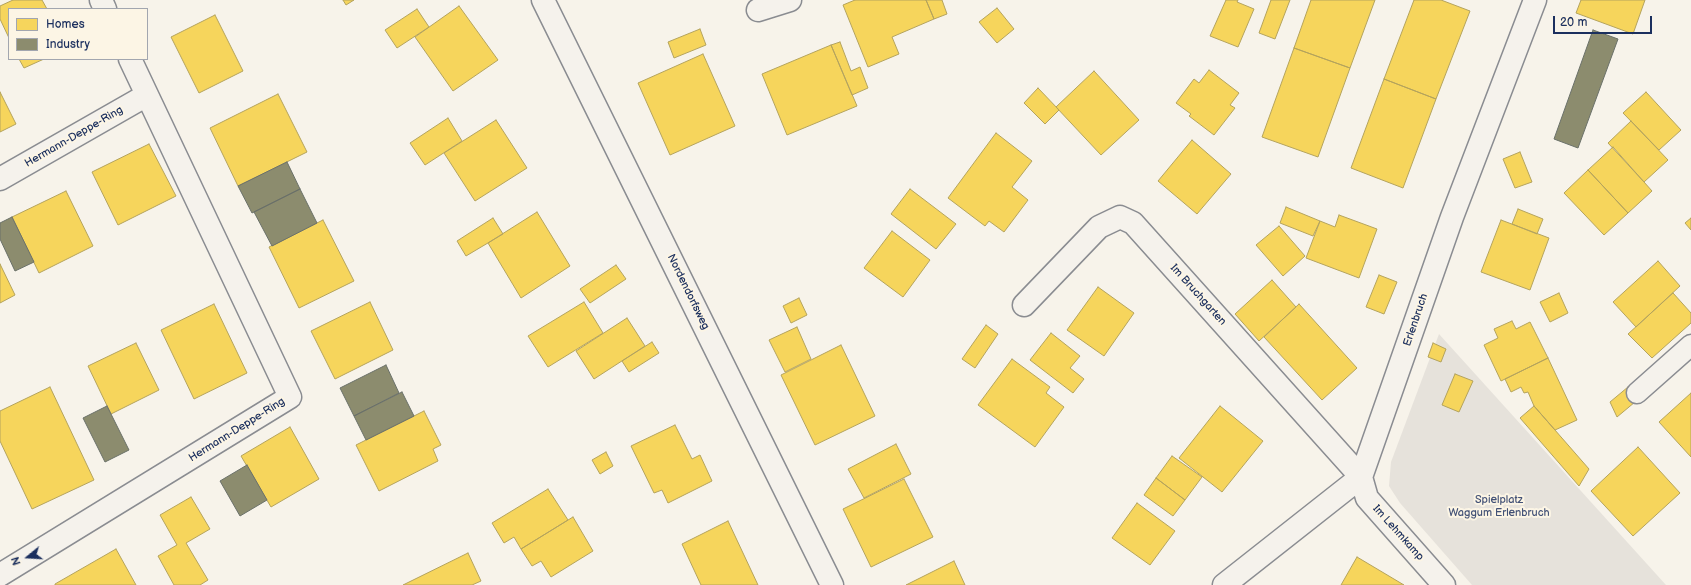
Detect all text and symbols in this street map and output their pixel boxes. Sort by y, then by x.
legend [8,8,148,60]
scale bar [1555,8,1654,34]
text: 20 m [1560,15,1587,30]
text: Homes [46,17,85,32]
text: Industry [46,37,90,52]
street label: Hermann-Deppe-Ring [23,104,125,170]
street label: Nordendorfsweg [664,252,712,332]
street label: Im Bruchgarten [1167,262,1229,328]
street label: Erlenbruch [1401,292,1431,348]
street label: Hermann-Deppe-Ring [186,395,288,465]
park label: Spielplatz Waggum Erlenbruch [1448,493,1550,519]
street label: Im Lehmkamp [1370,503,1426,563]
north arrow [8,537,48,577]
text: N [9,555,24,567]

